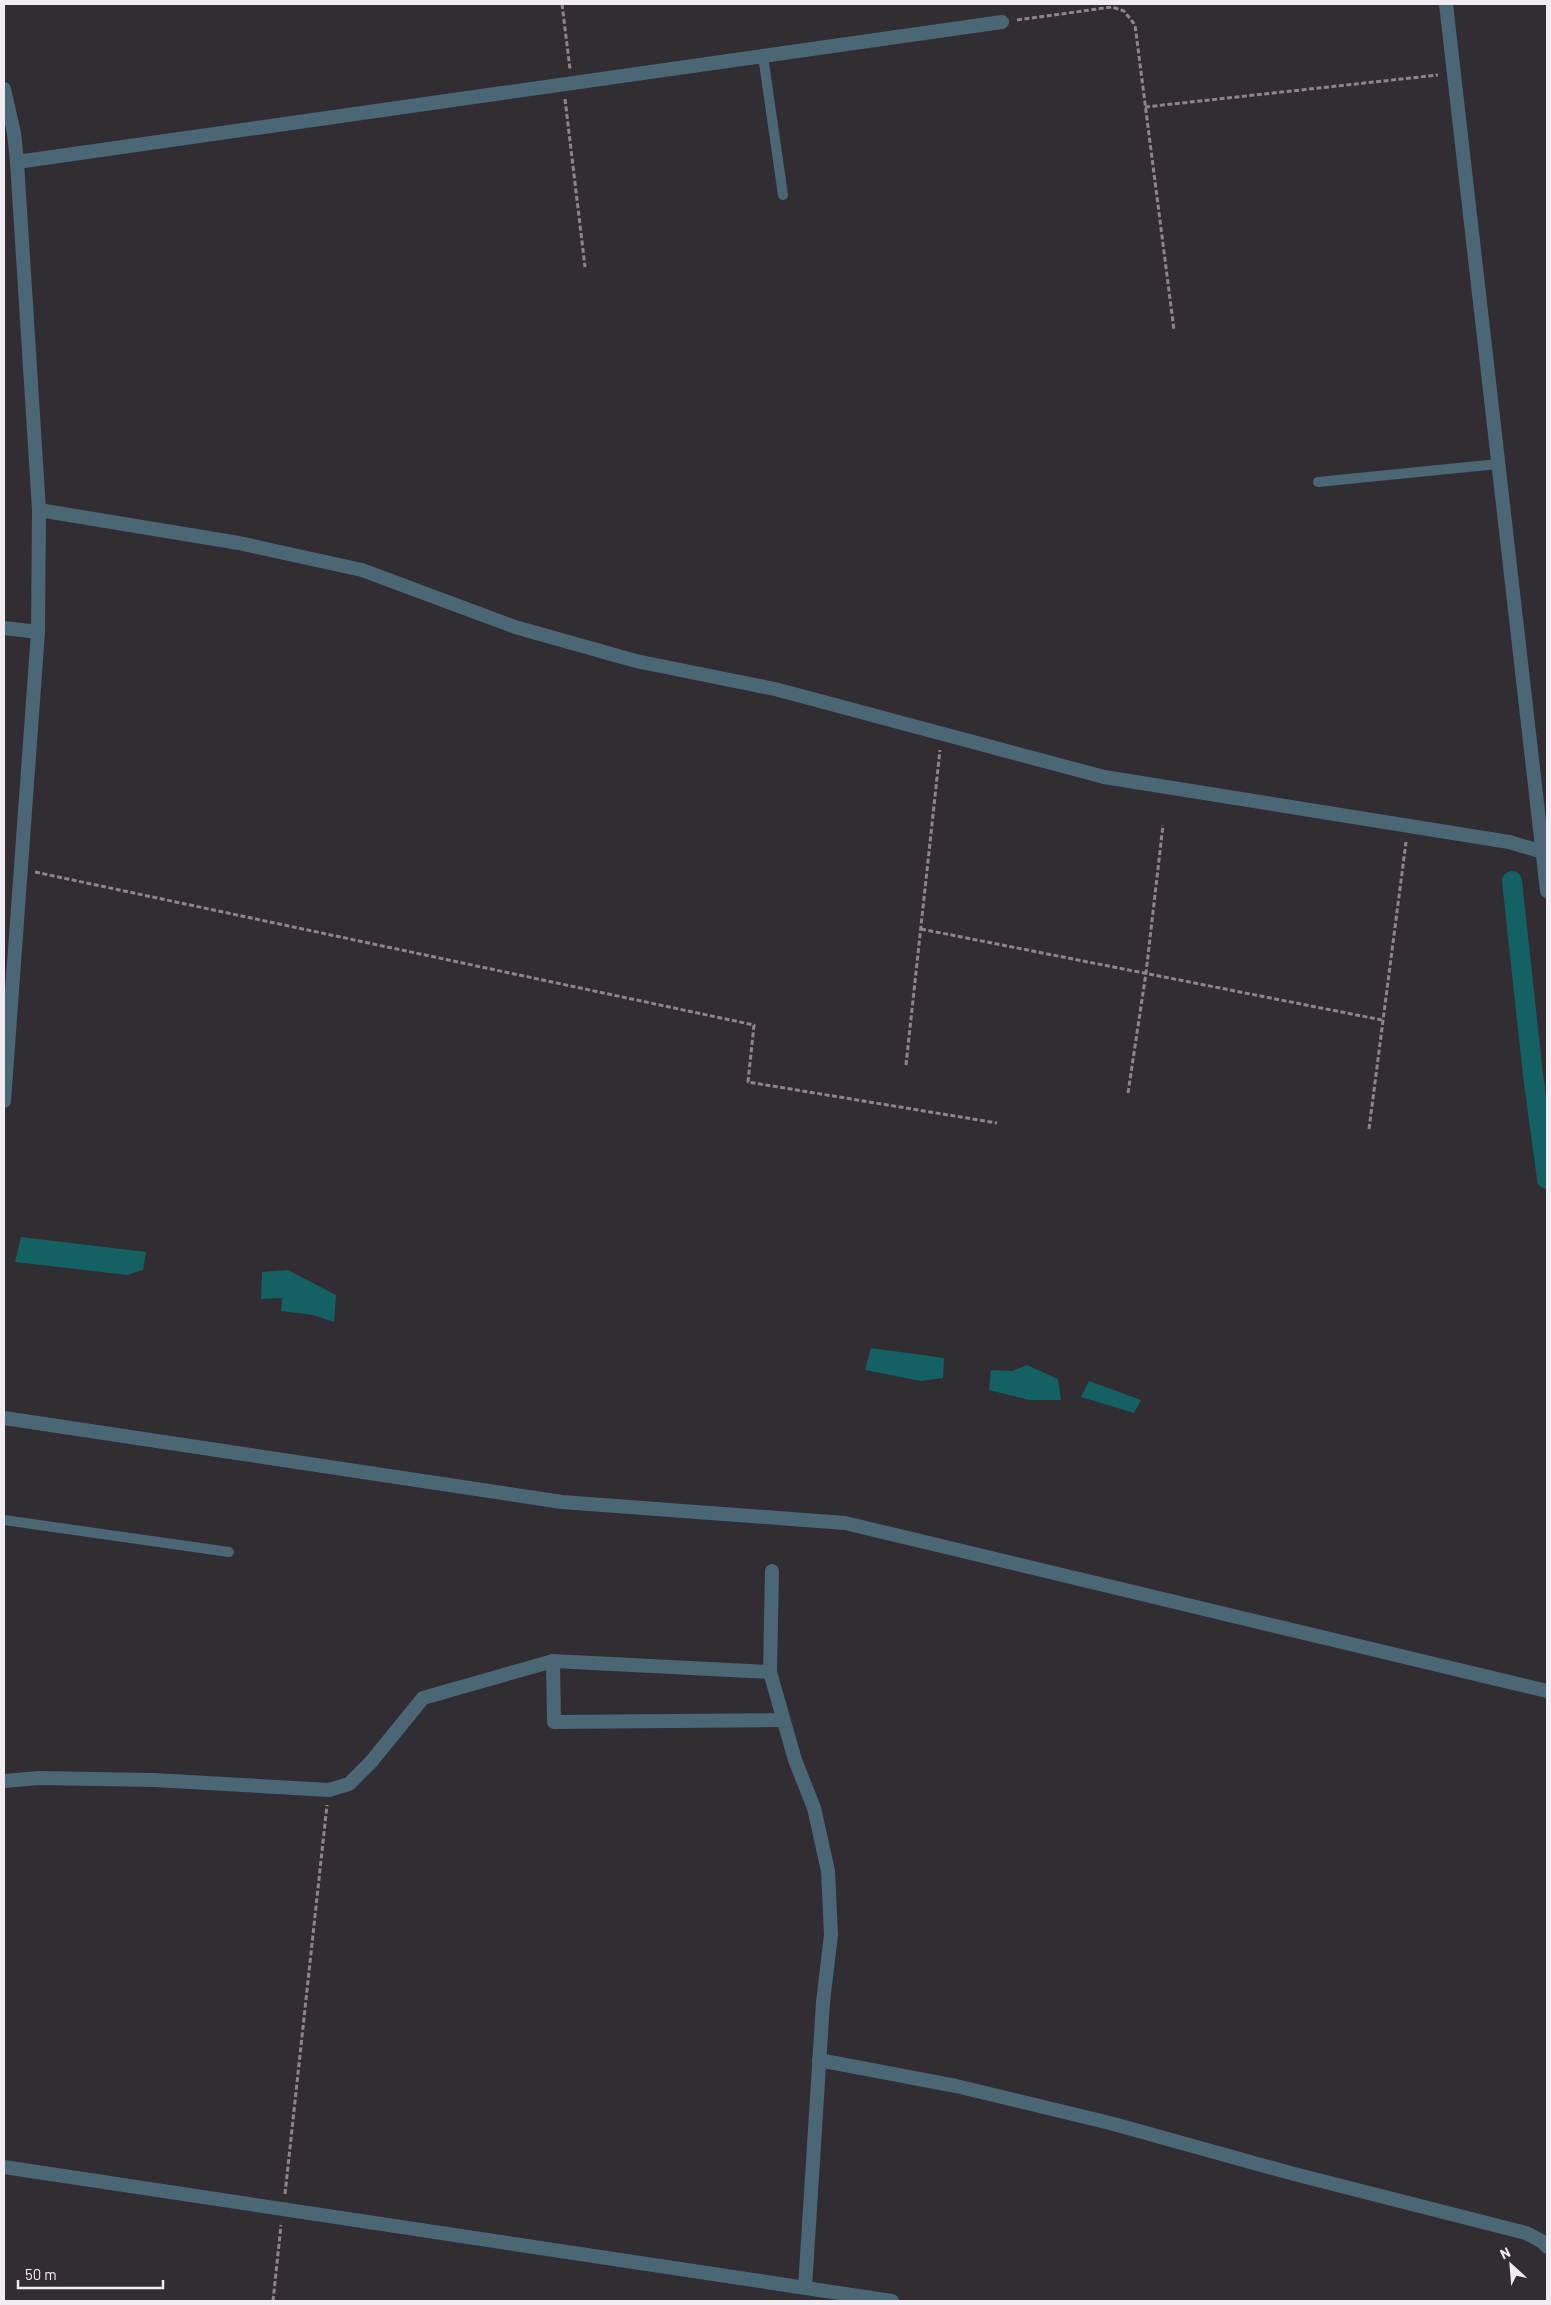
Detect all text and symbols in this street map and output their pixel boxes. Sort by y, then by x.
north arrow [1486,2240,1536,2290]
text: N [1497,2243,1513,2263]
scale bar [18,2258,162,2290]
text: 50 m [25,2265,57,2283]

